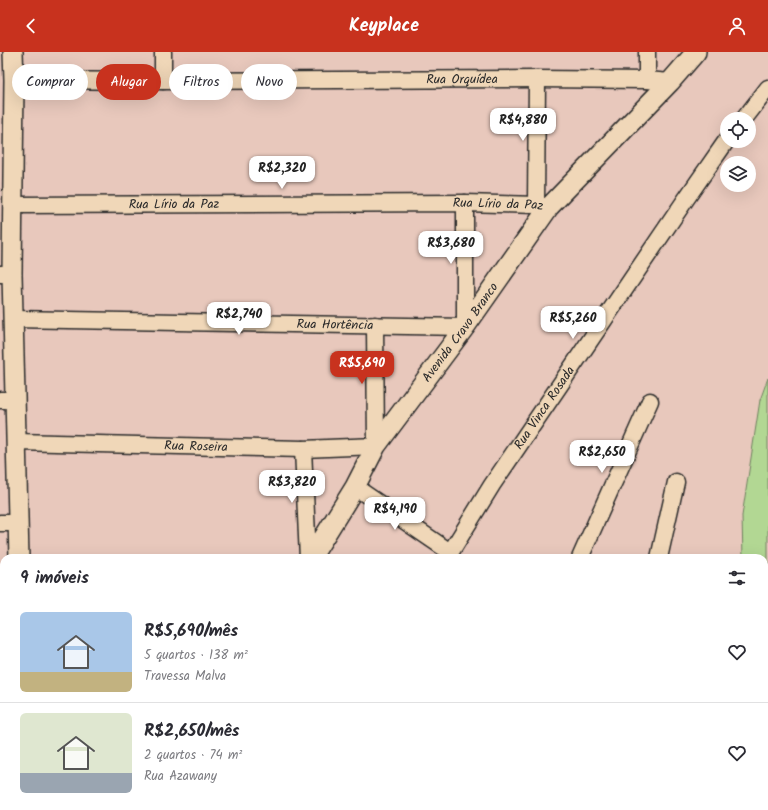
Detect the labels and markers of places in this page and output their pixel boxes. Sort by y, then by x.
pin: R$4,880 [486,108,560,142]
pin: R$2,320 [245,156,319,190]
pin: R$3,680 [414,231,488,265]
pin: R$2,740 [202,302,276,336]
pin: R$5,260 [536,306,610,340]
pin: R$5,690 [325,351,399,385]
pin: R$2,650 [565,440,639,474]
pin: R$3,820 [255,470,329,504]
pin: R$4,190 [358,497,432,531]

